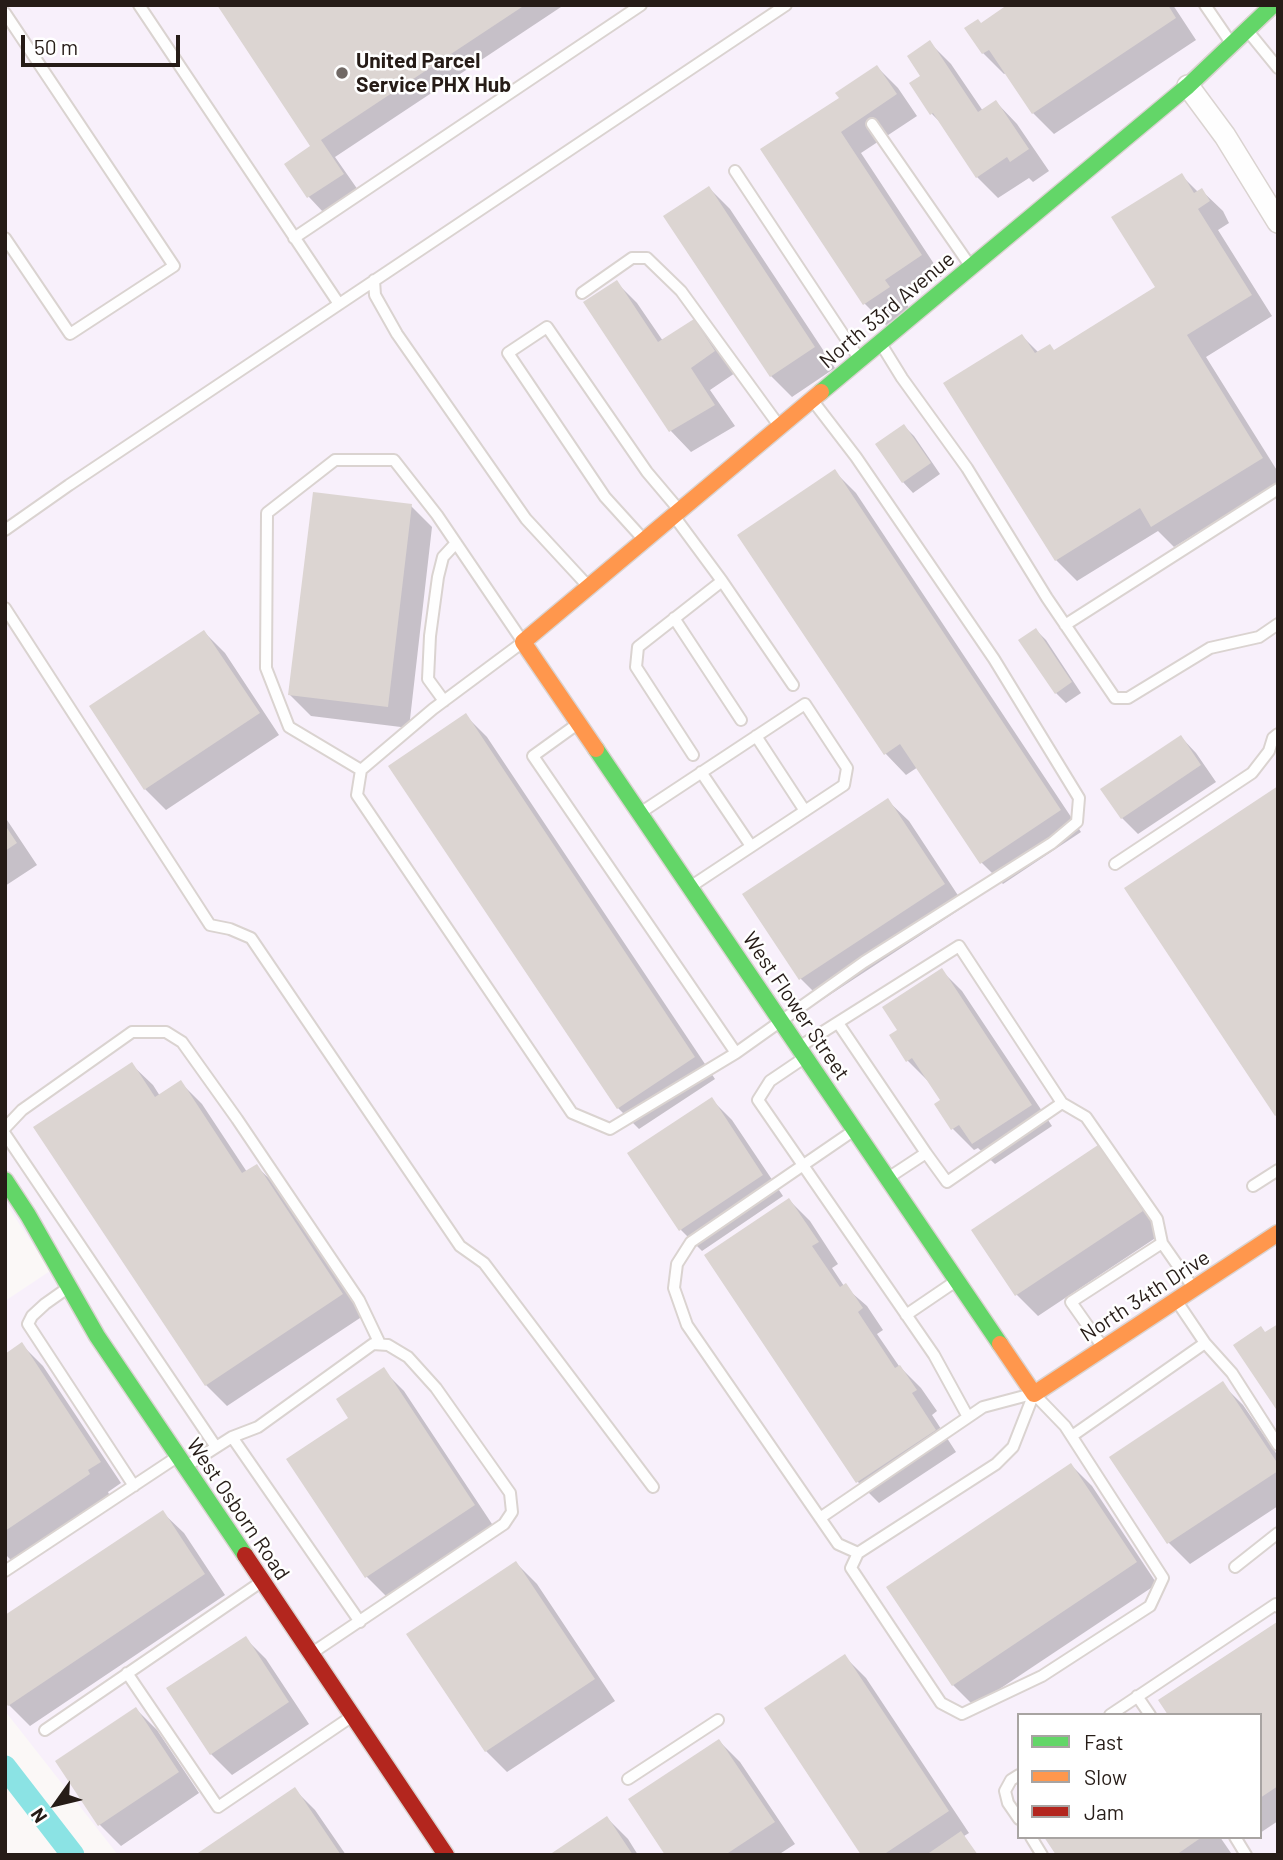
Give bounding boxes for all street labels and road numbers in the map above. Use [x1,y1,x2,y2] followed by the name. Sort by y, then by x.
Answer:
[814,246,960,374] street label: North 33rd Avenue
[737,927,855,1085] street label: West Flower Street
[1076,1245,1214,1347] street label: North 34th Drive
[181,1433,295,1585] street label: West Osborn Road

